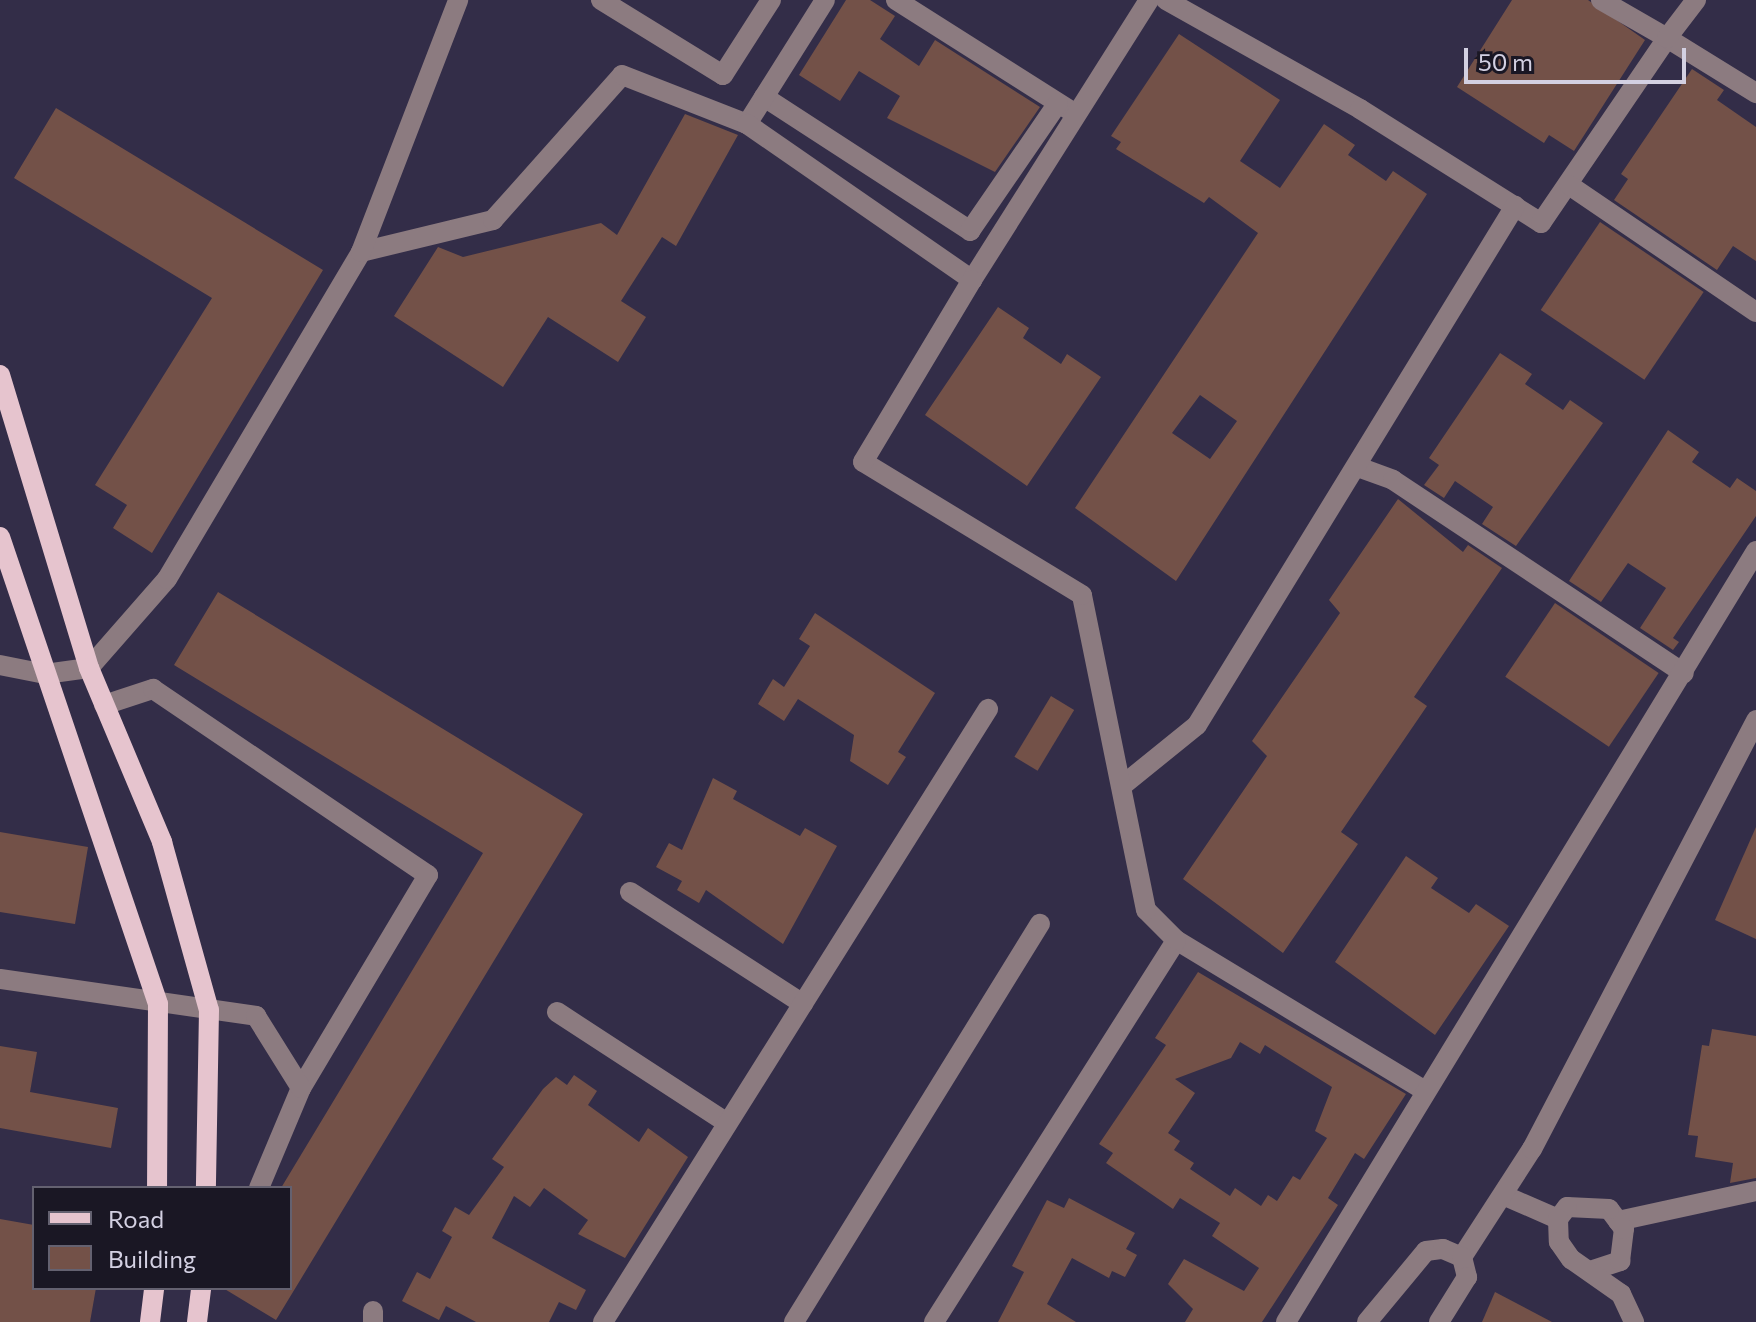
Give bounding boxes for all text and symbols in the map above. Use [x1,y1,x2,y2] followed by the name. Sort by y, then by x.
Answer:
[1468,32,1690,82] scale bar
[1478,47,1533,76] text: 50 m
[32,1186,292,1290] legend
[108,1204,164,1233] text: Road
[108,1244,196,1273] text: Building

